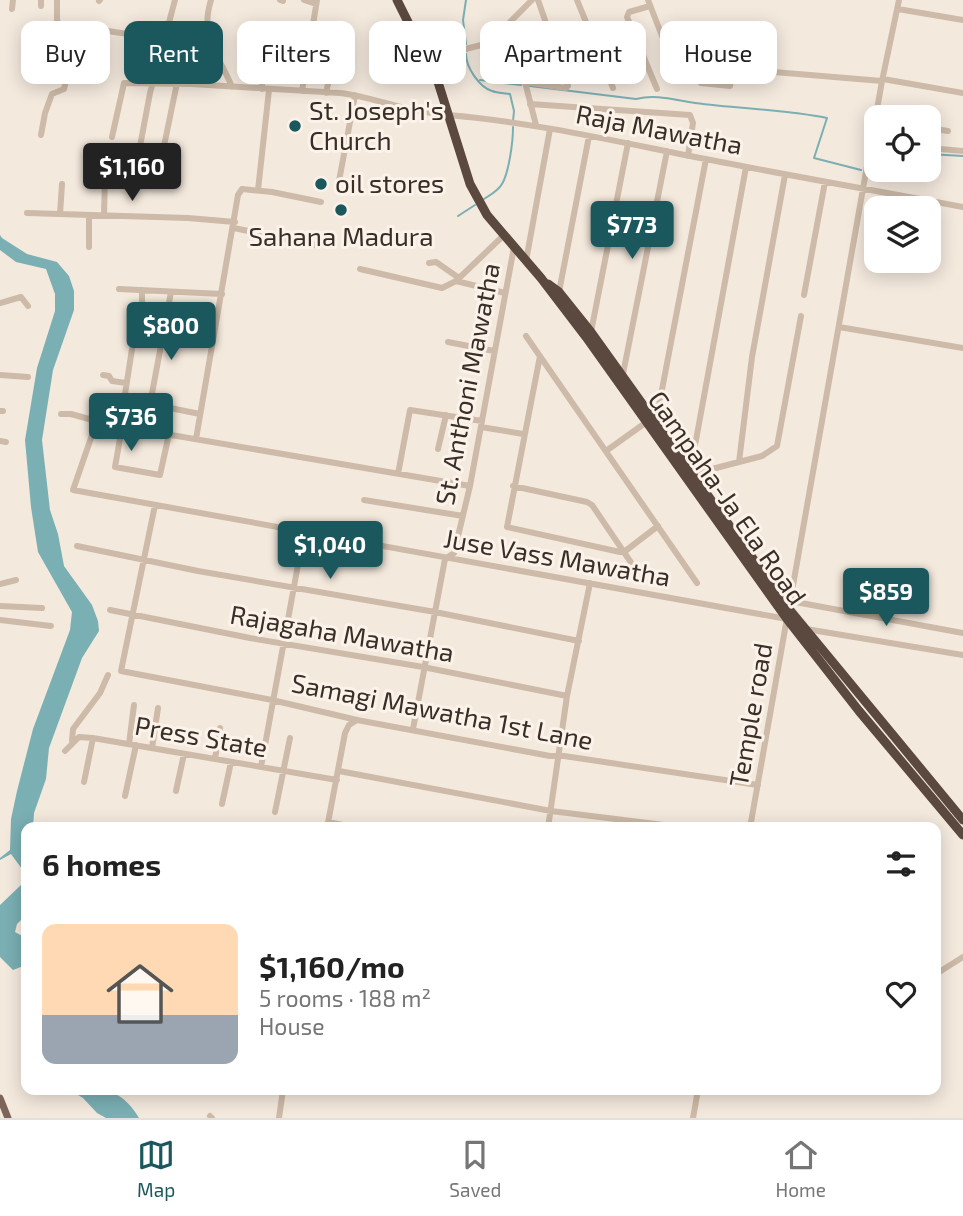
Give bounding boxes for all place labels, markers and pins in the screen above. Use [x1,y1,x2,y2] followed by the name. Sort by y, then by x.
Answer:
[309,94,444,155] place label: St. Joseph's Church
[287,118,303,134] marker: St. Joseph's Church
[75,144,189,203] pin: $1,160
[335,167,444,198] place label: oil stores
[313,176,329,192] marker: oil stores
[333,202,349,218] marker: Sahana Madura
[591,202,673,261] pin: $773
[249,220,433,251] place label: Sahana Madura
[130,302,212,362] pin: $800
[90,393,172,453] pin: $736
[273,522,387,581] pin: $1,040
[845,568,927,628] pin: $859

